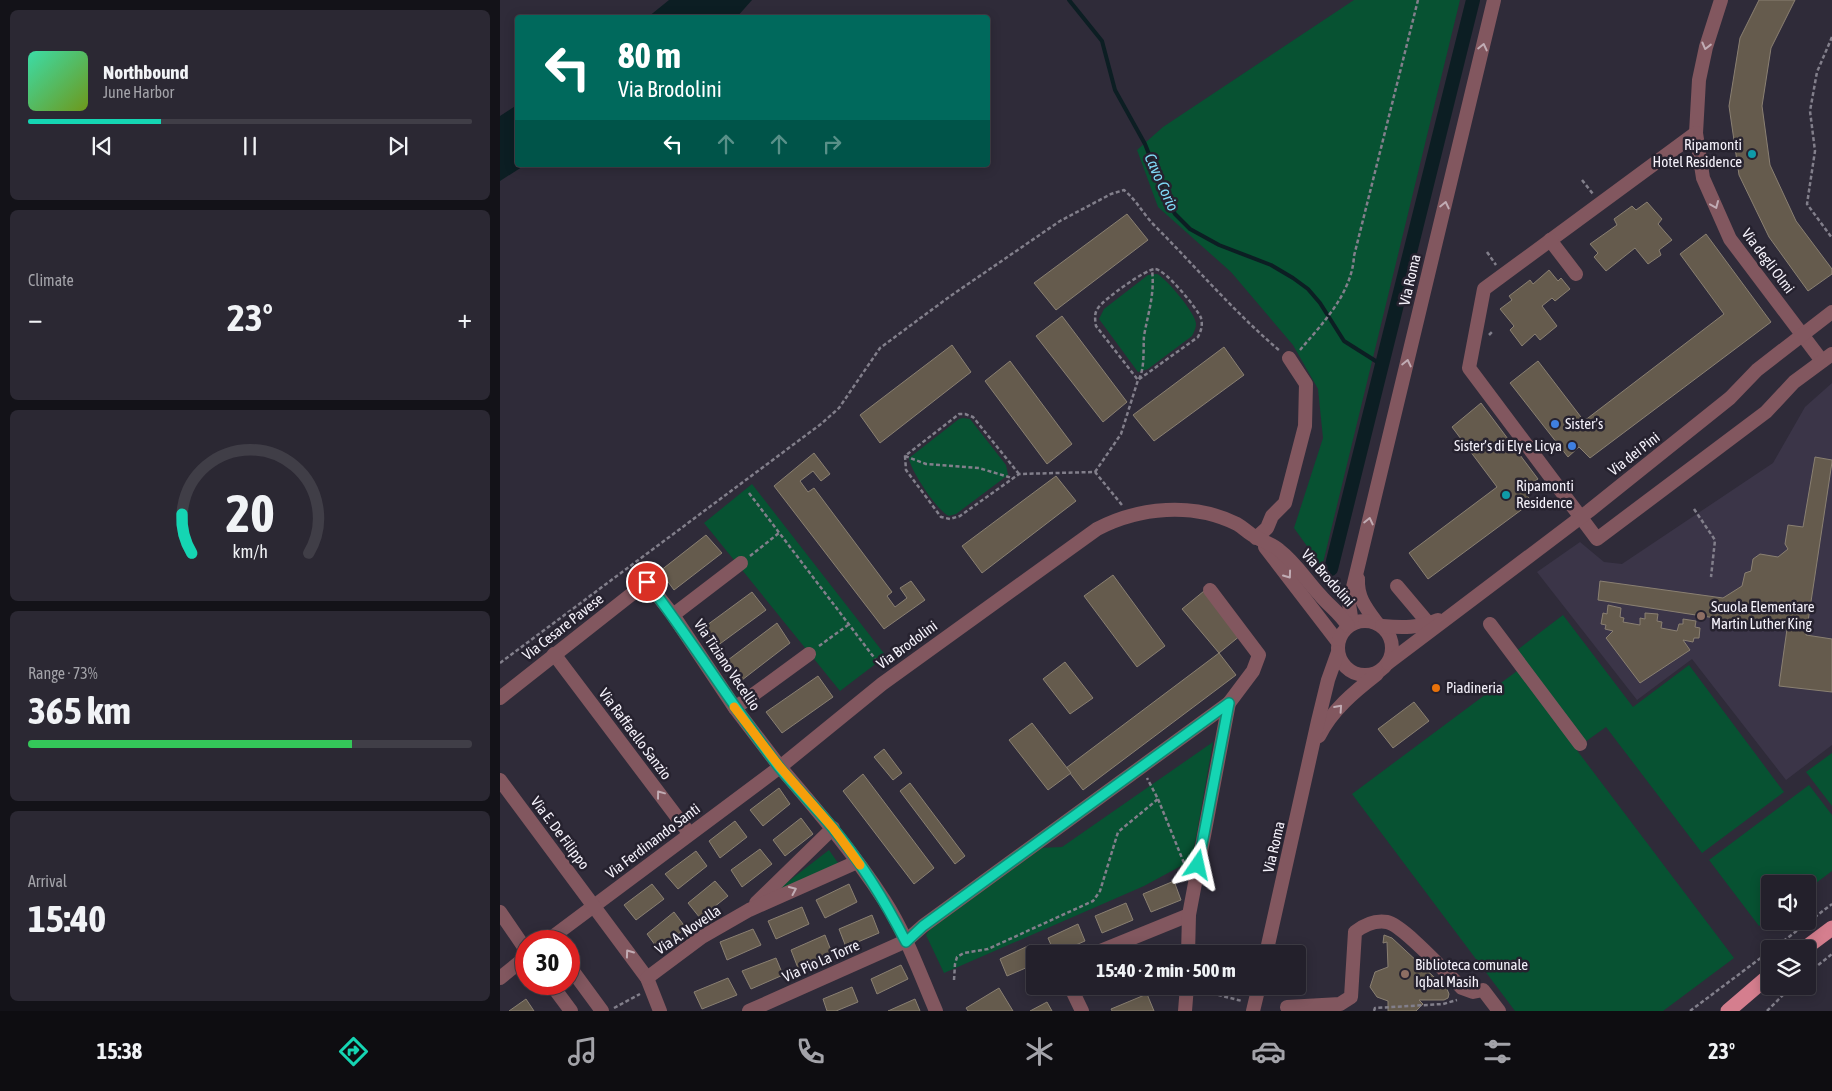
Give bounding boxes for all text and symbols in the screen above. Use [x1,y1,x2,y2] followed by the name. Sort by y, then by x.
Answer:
[535,35,600,100] icon: left
[618,35,681,75] text: 80 m
[1477,42,1488,51] one-way arrow
[1701,42,1712,51] one-way arrow
[103,61,189,83] text: Northbound
[618,76,722,102] text: Via Brodolini
[103,83,174,101] text: June Harbor
[659,130,687,158] icon: left
[712,130,740,158] icon: ahead
[765,130,793,158] icon: ahead
[818,130,846,158] icon: right
[88,132,116,160] icon: previous
[236,132,264,160] icon: pause
[384,132,412,160] icon: next
[1653,136,1742,170] place label: Ripamonti Hotel Residence
[1746,148,1758,160] marker: Ripamonti Hotel Residence
[1141,150,1183,214] water label: Cavo Corio
[1439,200,1450,209] one-way arrow
[1709,200,1720,209] one-way arrow
[1739,225,1798,296] street label: Via degli Olmi
[1395,253,1424,307] street label: Via Roma
[28,271,74,289] text: Climate
[227,296,273,339] text: 23°
[28,302,43,334] text: −
[457,302,472,334] text: +
[1401,358,1412,367] one-way arrow
[1565,415,1603,432] place label: Sister's
[1549,418,1561,430] marker: Sister's
[1605,428,1663,479] street label: Via dei Pini
[1454,437,1562,454] place label: Sister’s di Ely e Licya
[1566,440,1578,452] marker: Sister’s di Ely e Licya
[1516,477,1574,511] place label: Ripamonti Residence
[226,483,274,543] text: 20
[1500,489,1512,501] marker: Ripamonti Residence
[1364,517,1374,525] one-way arrow
[232,541,268,562] text: km/h
[1298,546,1358,610] street label: Via Brodolini
[626,561,668,603] pin
[633,568,661,596] icon: arrive
[1282,569,1291,579] one-way arrow
[519,590,607,663] street label: Via Cesare Pavese
[1711,598,1815,632] place label: Scuola Elementare Martin Luther King
[1695,610,1707,622] marker: Scuola Elementare Martin Luther King
[691,616,764,714] street label: Via Tiziano Vecellio
[873,617,940,672] street label: Via Brodolini
[28,664,98,682] text: Range · 73%
[1446,679,1503,696] place label: Piadineria
[1430,682,1442,694] marker: Piadineria
[596,685,675,783] street label: Via Raffaello Sanzio
[28,689,131,732] text: 365 km
[1334,704,1343,713] one-way arrow
[657,790,666,800] one-way arrow
[528,793,593,872] street label: Via E. De Filippo
[602,800,703,882] street label: Via Ferdinando Santi
[1259,820,1288,874] street label: Via Roma
[1171,838,1223,890] position arrow
[28,872,67,890] text: Arrival
[1761,875,1816,995] map controls
[1761,875,1816,930] button: sound
[788,886,797,897] one-way arrow
[28,897,106,940] text: 15:40
[652,901,724,958] street label: Via A. Novella
[515,930,580,995] speed limit sign: 30
[780,936,862,985] street label: Via Pio La Torre
[1761,940,1816,995] button: layers
[626,949,635,959] one-way arrow
[1415,956,1528,990] place label: Biblioteca comunale Iqbal Masih
[1096,959,1236,981] text: 15:40 · 2 min · 500 m
[1399,968,1411,980] marker: Biblioteca comunale Iqbal Masih
[336,1034,371,1069] icon: directions
[565,1034,600,1069] icon: music
[793,1034,828,1069] icon: phone
[1022,1034,1057,1069] icon: climate
[1251,1034,1286,1069] icon: car
[1480,1034,1515,1069] icon: filters
[97,1038,142,1064] text: 15:38
[1708,1038,1735,1064] text: 23°

